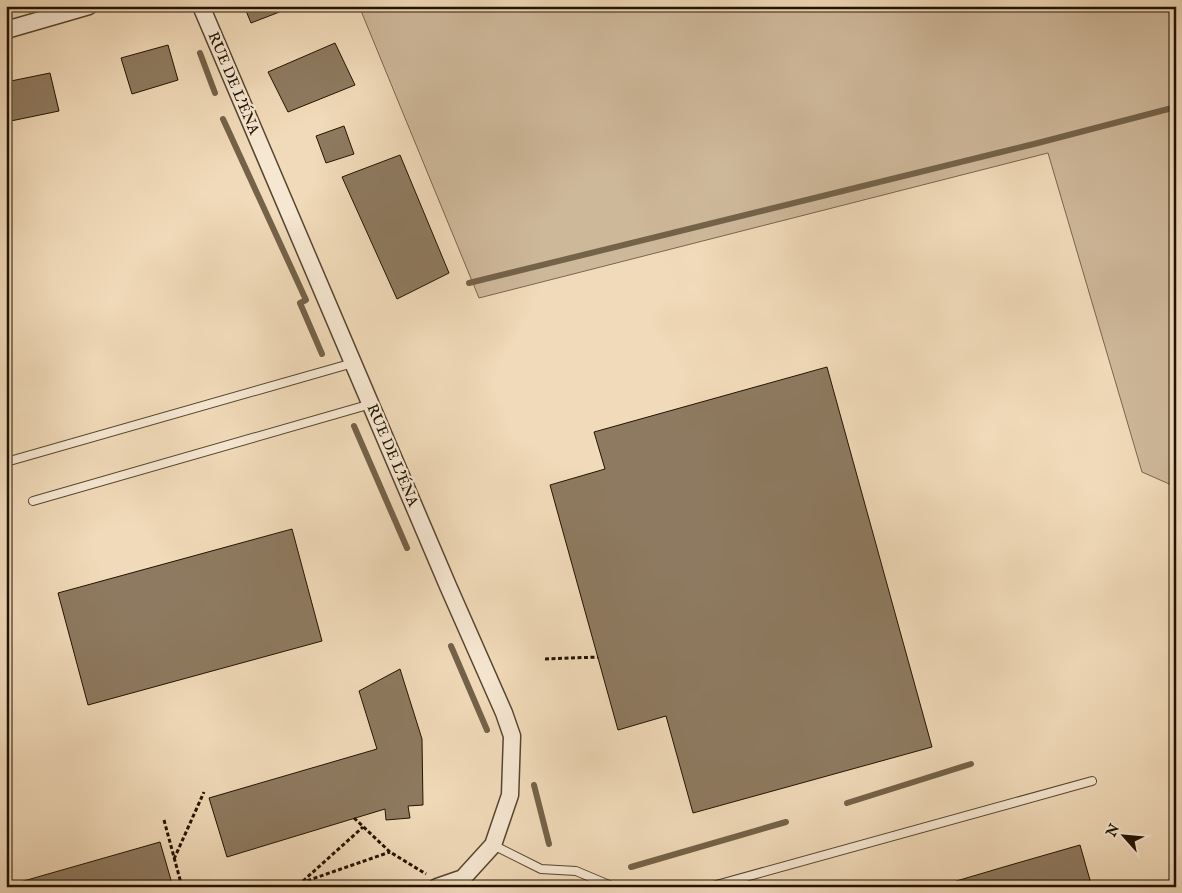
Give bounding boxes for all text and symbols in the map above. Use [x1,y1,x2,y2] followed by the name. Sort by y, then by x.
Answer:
[203,29,264,138] street label: RUE DE L'ÉNA
[362,401,423,510] street label: RUE DE L'ÉNA
[1100,810,1150,860] north arrow
[1102,821,1124,841] text: N

